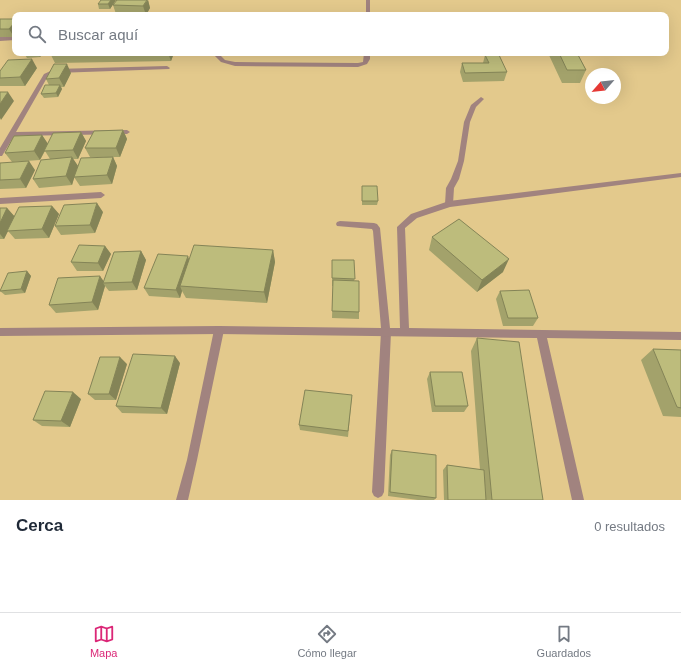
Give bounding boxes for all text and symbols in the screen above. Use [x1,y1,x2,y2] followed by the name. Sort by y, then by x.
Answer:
[12,12,669,56] search box
[26,23,48,45] icon: search
[58,26,138,43] text: Buscar aquí
[585,68,621,104] north arrow
[16,516,63,535] text: Cerca
[594,519,665,534] text: 0 resultados
[90,623,117,659] tab: Mapa
[297,623,357,659] tab: Cómo llegar
[537,623,591,659] tab: Guardados

